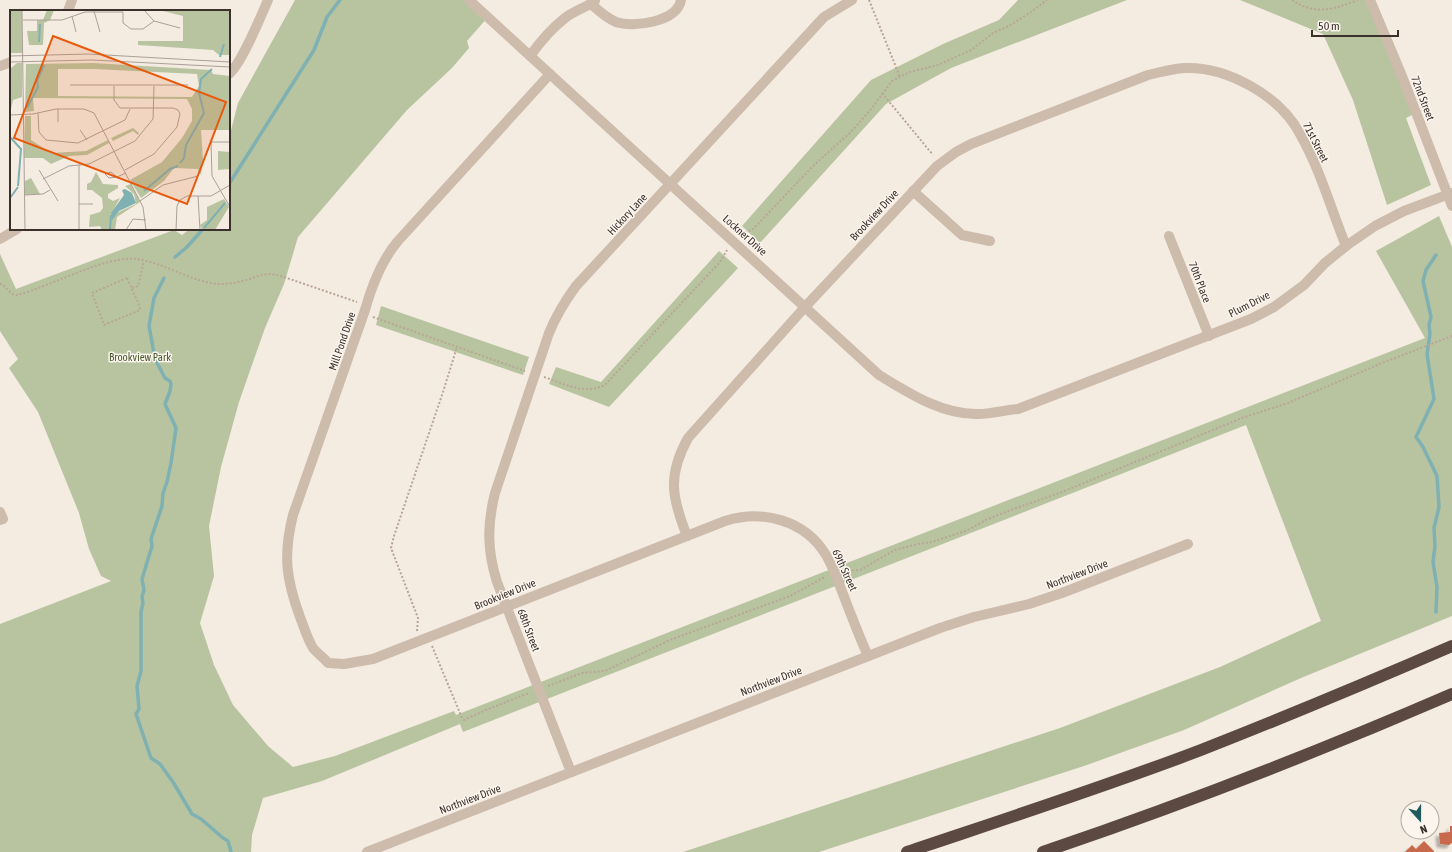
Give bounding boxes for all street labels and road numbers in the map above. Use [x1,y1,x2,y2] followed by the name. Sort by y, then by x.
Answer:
[1409,74,1437,122] street label: 72nd Street
[1301,120,1331,164] street label: 71st Street
[847,187,901,243] street label: Brookview Drive
[605,191,649,237] street label: Hickory Lane
[721,212,769,258] street label: Lockner Drive
[1187,260,1213,304] street label: 70th Place
[1226,289,1272,319] street label: Plum Drive
[326,310,358,372] street label: Mill Pond Drive
[830,547,860,593] street label: 69th Street
[1045,557,1109,591] street label: Northview Drive
[473,576,537,612] street label: Brookview Drive
[515,607,543,653] street label: 68th Street
[739,664,803,698] street label: Northview Drive
[438,782,502,816] street label: Northview Drive

